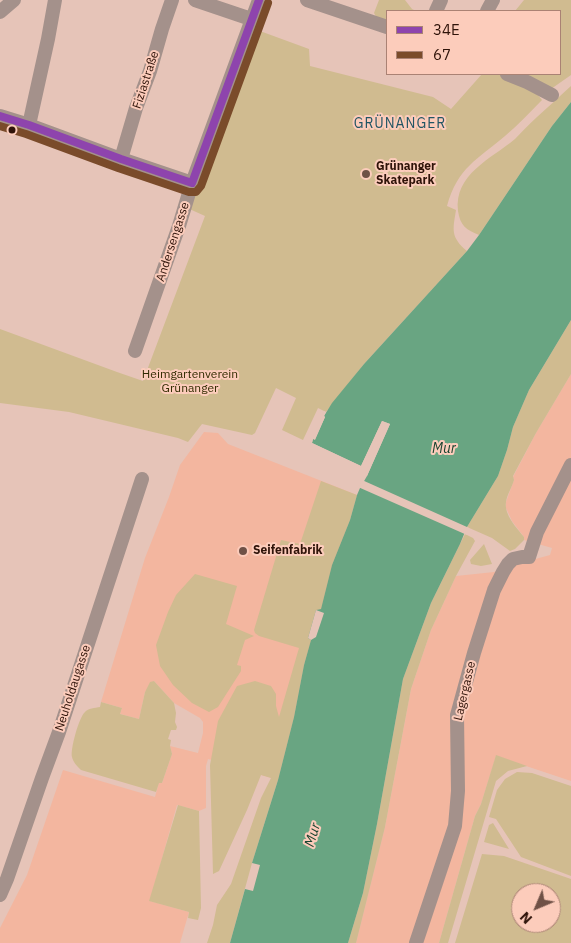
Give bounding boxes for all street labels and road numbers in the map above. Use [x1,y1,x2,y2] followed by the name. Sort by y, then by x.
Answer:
[130,49,162,111] street label: Fiziastraße
[153,200,193,284] street label: Andersengasse
[52,643,94,733] street label: Neuholdaugasse
[451,660,479,722] street label: Lagergasse

